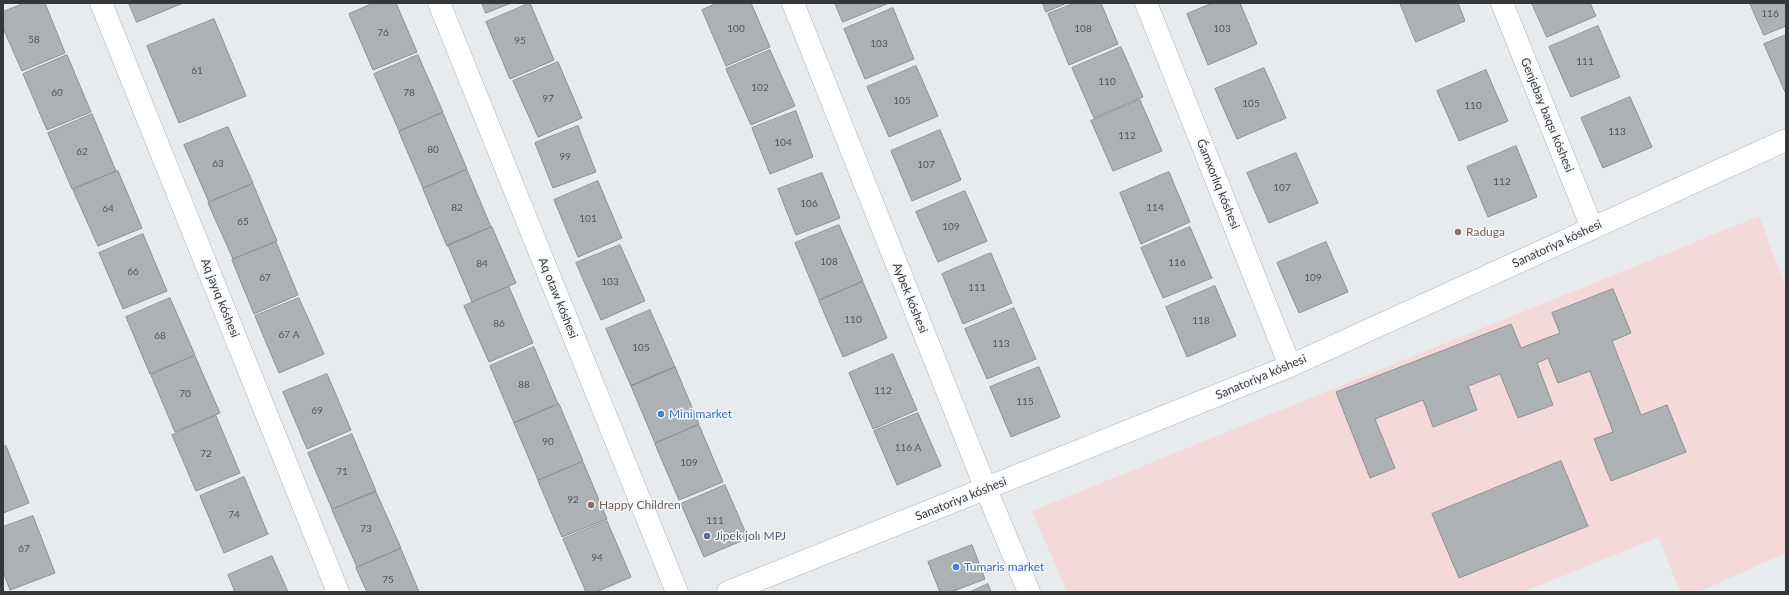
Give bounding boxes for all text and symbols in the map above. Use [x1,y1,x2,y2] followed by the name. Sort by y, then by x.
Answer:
[1761,8,1779,20] house number: 116
[727,23,745,35] house number: 100
[1074,23,1092,35] house number: 108
[1213,23,1231,35] house number: 103
[377,27,389,39] house number: 76
[28,34,40,46] house number: 58
[514,35,526,47] house number: 95
[870,38,888,50] house number: 103
[1517,56,1577,174] street label: Genjebay baqsı kóshesi
[1576,56,1594,68] house number: 111
[191,65,203,77] house number: 61
[1098,76,1116,88] house number: 110
[751,82,769,94] house number: 102
[51,87,63,99] house number: 60
[403,87,415,99] house number: 78
[542,93,554,105] house number: 97
[893,95,911,107] house number: 105
[1242,98,1260,110] house number: 105
[1464,100,1482,112] house number: 110
[1608,126,1626,138] house number: 113
[1118,130,1136,142] house number: 112
[774,137,792,149] house number: 104
[1193,137,1243,231] street label: Ǵamxorlıq kóshesi
[427,144,439,156] house number: 80
[76,146,88,158] house number: 62
[559,151,571,163] house number: 99
[212,158,224,170] house number: 63
[917,159,935,171] house number: 107
[1493,176,1511,188] house number: 112
[1273,182,1291,194] house number: 107
[800,198,818,210] house number: 106
[451,202,463,214] house number: 82
[1146,202,1164,214] house number: 114
[102,203,114,215] house number: 64
[579,213,597,225] house number: 101
[237,216,249,228] house number: 65
[1510,217,1604,271] street label: Sanatoriya kóshesi
[942,221,960,233] house number: 109
[1466,225,1505,239] place label: Raduga
[1453,227,1463,237] marker: Raduga
[535,255,581,341] street label: Aq otaw kóshesi
[198,256,242,340] street label: Aq jayıq kóshesi
[820,256,838,268] house number: 108
[1168,257,1186,269] house number: 116
[476,258,488,270] house number: 84
[889,261,931,335] street label: Aybek kóshesi
[127,266,139,278] house number: 66
[259,272,271,284] house number: 67
[1304,272,1322,284] house number: 109
[601,276,619,288] house number: 103
[968,282,986,294] house number: 111
[844,314,862,326] house number: 110
[1192,315,1210,327] house number: 118
[493,318,505,330] house number: 86
[279,329,299,341] house number: 67 А
[154,330,166,342] house number: 68
[992,338,1010,350] house number: 113
[632,342,650,354] house number: 105
[1213,351,1309,403] street label: Sanatoriya kóshesi
[518,379,530,391] house number: 88
[874,385,892,397] house number: 112
[179,388,191,400] house number: 70
[1016,396,1034,408] house number: 115
[311,405,323,417] house number: 69
[669,407,732,421] place label: Mini market
[656,409,666,419] marker: Mini market
[542,436,554,448] house number: 90
[895,442,921,454] house number: 116 А
[200,448,212,460] house number: 72
[680,457,698,469] house number: 109
[336,466,348,478] house number: 71
[913,474,1009,524] street label: Sanatoriya kóshesi
[567,494,579,506] house number: 92
[599,498,681,512] place label: Happy Children
[586,500,596,510] marker: Happy Children
[228,509,240,521] house number: 74
[706,515,724,527] house number: 111
[360,523,372,535] house number: 73
[715,529,786,543] place label: Jipek jolı MPJ
[702,531,712,541] marker: Jipek jolı MPJ
[18,543,30,555] house number: 67
[591,552,603,564] house number: 94
[964,560,1044,574] place label: Tumaris market
[951,562,961,572] marker: Tumaris market
[382,574,394,586] house number: 75

